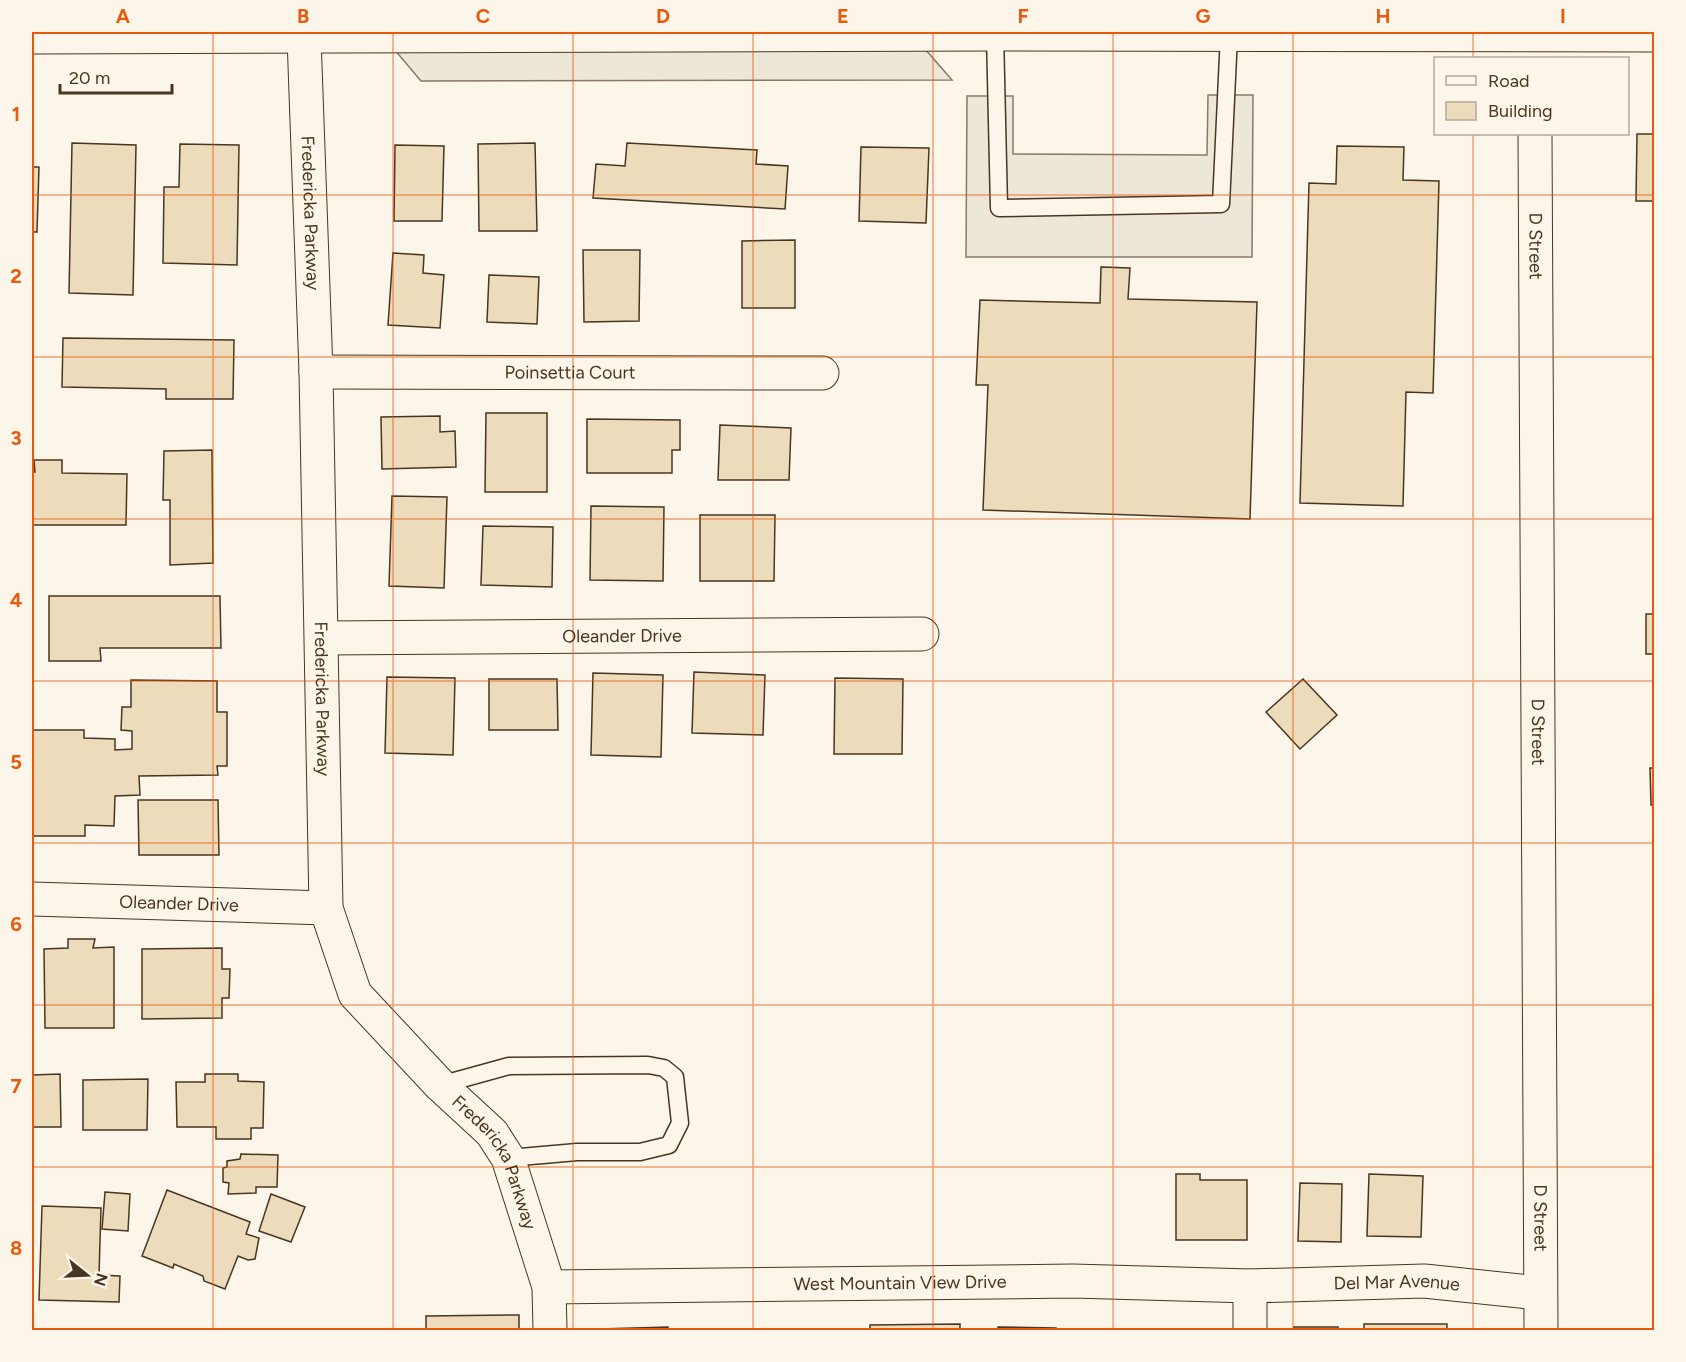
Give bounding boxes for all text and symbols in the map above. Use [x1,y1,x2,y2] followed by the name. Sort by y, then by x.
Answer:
[116,4,131,28] text: A
[297,4,309,28] text: B
[476,4,490,28] text: C
[656,4,670,28] text: D
[837,4,849,28] text: E
[1017,4,1029,28] text: F
[1196,4,1211,28] text: G
[1376,4,1391,28] text: H
[1560,4,1566,28] text: I
[60,57,172,95] scale bar
[1434,57,1629,135] legend
[69,67,110,89] text: 20 m
[1488,70,1529,92] text: Road
[1488,100,1553,122] text: Building
[12,102,20,126] text: 1
[297,135,324,291] street label: Fredericka Parkway
[1524,212,1547,280] street label: D Street
[10,264,22,288] text: 2
[504,361,636,384] street label: Poinsettia Court
[10,426,22,450] text: 3
[10,588,23,612] text: 4
[310,621,335,777] street label: Fredericka Parkway
[562,625,682,647] street label: Oleander Drive
[1527,698,1549,766] street label: D Street
[10,750,22,774] text: 5
[119,891,239,916] street label: Oleander Drive
[10,912,22,936] text: 6
[10,1074,22,1098] text: 7
[447,1090,541,1233] street label: Fredericka Parkway
[1529,1184,1552,1252] street label: D Street
[10,1236,22,1260] text: 8
[57,1245,117,1305] north arrow
[1333,1270,1461,1296] street label: Del Mar Avenue
[90,1271,112,1288] text: N
[793,1271,1007,1295] street label: West Mountain View Drive

